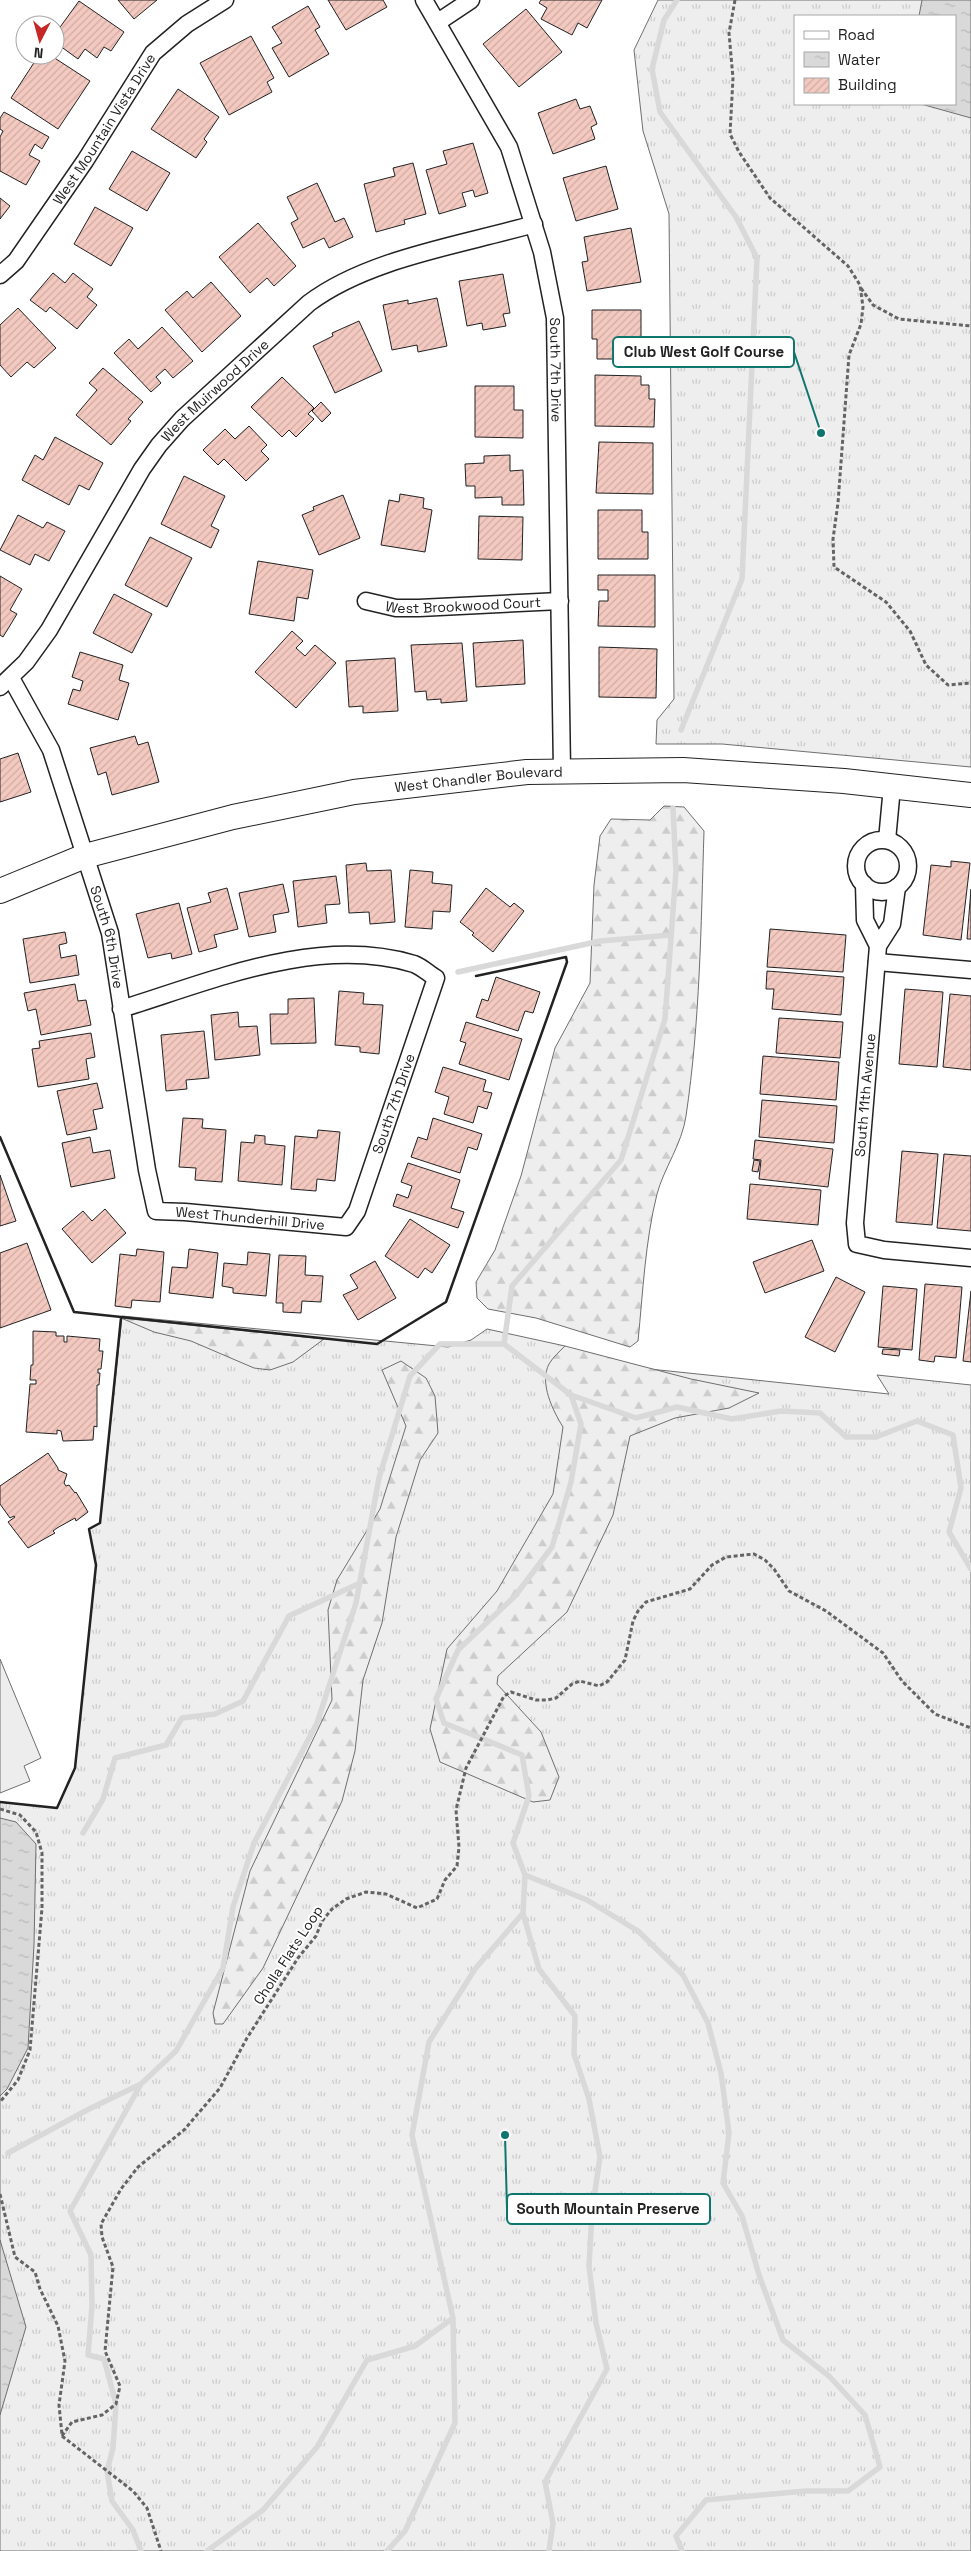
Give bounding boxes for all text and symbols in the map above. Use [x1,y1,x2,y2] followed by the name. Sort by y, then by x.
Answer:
[15,15,65,65] north arrow
[794,15,956,105] legend
[838,25,875,44] text: Road
[33,43,44,62] text: N
[49,50,159,208] street label: West Mountain Vista Drive
[838,50,881,69] text: Water
[838,75,897,94] text: Building
[546,317,566,422] street label: South 7th Drive
[157,335,272,445] street label: West Muirwood Drive
[613,337,794,367] callout: Club West Golf Course
[624,342,785,361] text: Club West Golf Course
[384,593,541,617] street label: West Brookwood Court
[394,763,563,796] street label: West Chandler Boulevard
[86,883,128,990] street label: South 6th Drive
[851,1032,879,1158] street label: South 11th Avenue
[368,1051,419,1156] street label: South 7th Drive
[175,1203,326,1234] street label: West Thunderhill Drive
[249,1902,327,2008] street label: Cholla Flats Loop
[507,2194,710,2224] callout: South Mountain Preserve
[516,2199,700,2218] text: South Mountain Preserve

